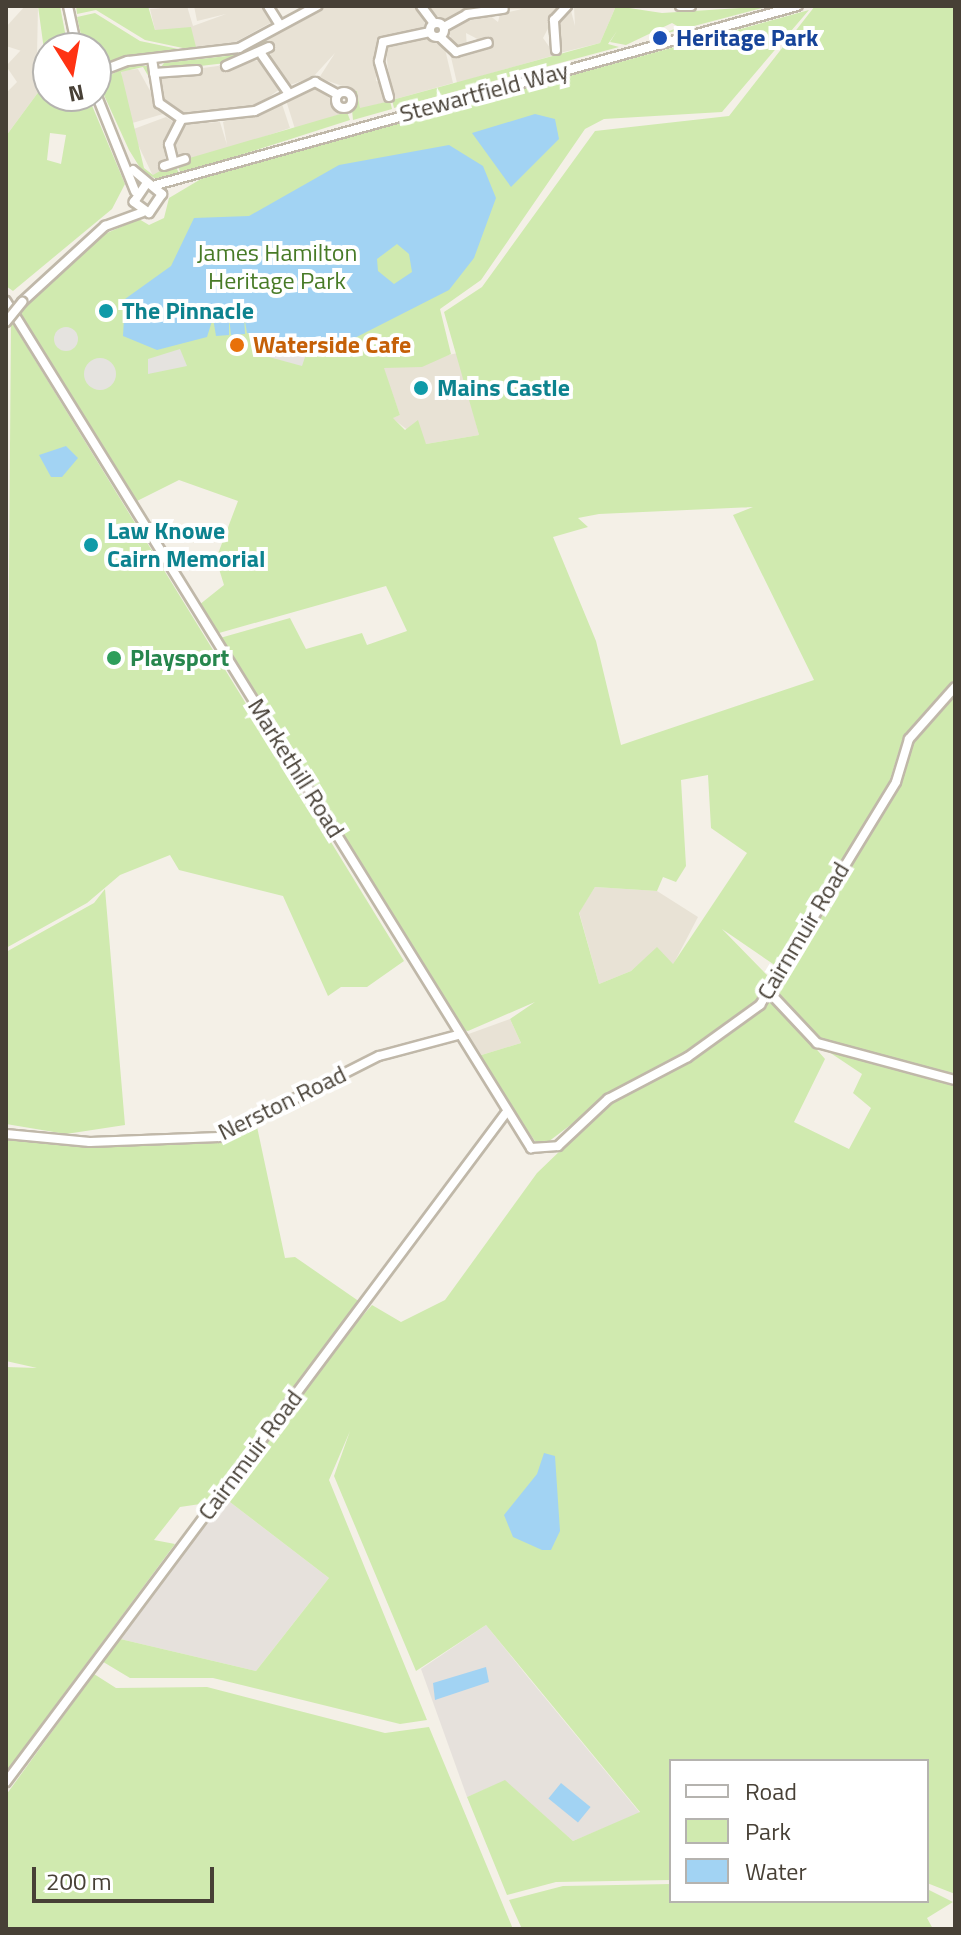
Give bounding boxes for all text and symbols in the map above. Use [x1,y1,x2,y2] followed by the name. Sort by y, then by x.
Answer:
[676,24,818,52] place label: Heritage Park
[651,29,669,47] marker: Heritage Park
[32,32,112,112] north arrow
[397,56,571,128] street label: Stewartfield Way
[65,75,87,112] text: N
[197,239,357,295] park label: James Hamilton Heritage Park
[122,297,254,325] place label: The Pinnacle
[97,302,115,320] marker: The Pinnacle
[253,331,411,359] place label: Waterside Cafe
[228,336,246,354] marker: Waterside Cafe
[437,374,570,402] place label: Mains Castle
[412,379,430,397] marker: Mains Castle
[107,517,265,573] place label: Law Knowe Cairn Memorial
[82,536,100,554] marker: Law Knowe Cairn Memorial
[130,644,229,672] place label: Playsport
[105,649,123,667] marker: Playsport
[242,693,350,843] street label: Markethill Road
[751,857,855,1005] street label: Cairnmuir Road
[213,1060,351,1146] street label: Nerston Road
[192,1384,308,1526] street label: Cairnmuir Road
[669,1759,929,1903] legend
[745,1773,797,1809] text: Road
[745,1813,791,1849] text: Park
[36,1851,218,1901] scale bar
[745,1853,807,1889] text: Water
[46,1863,112,1899] text: 200 m

